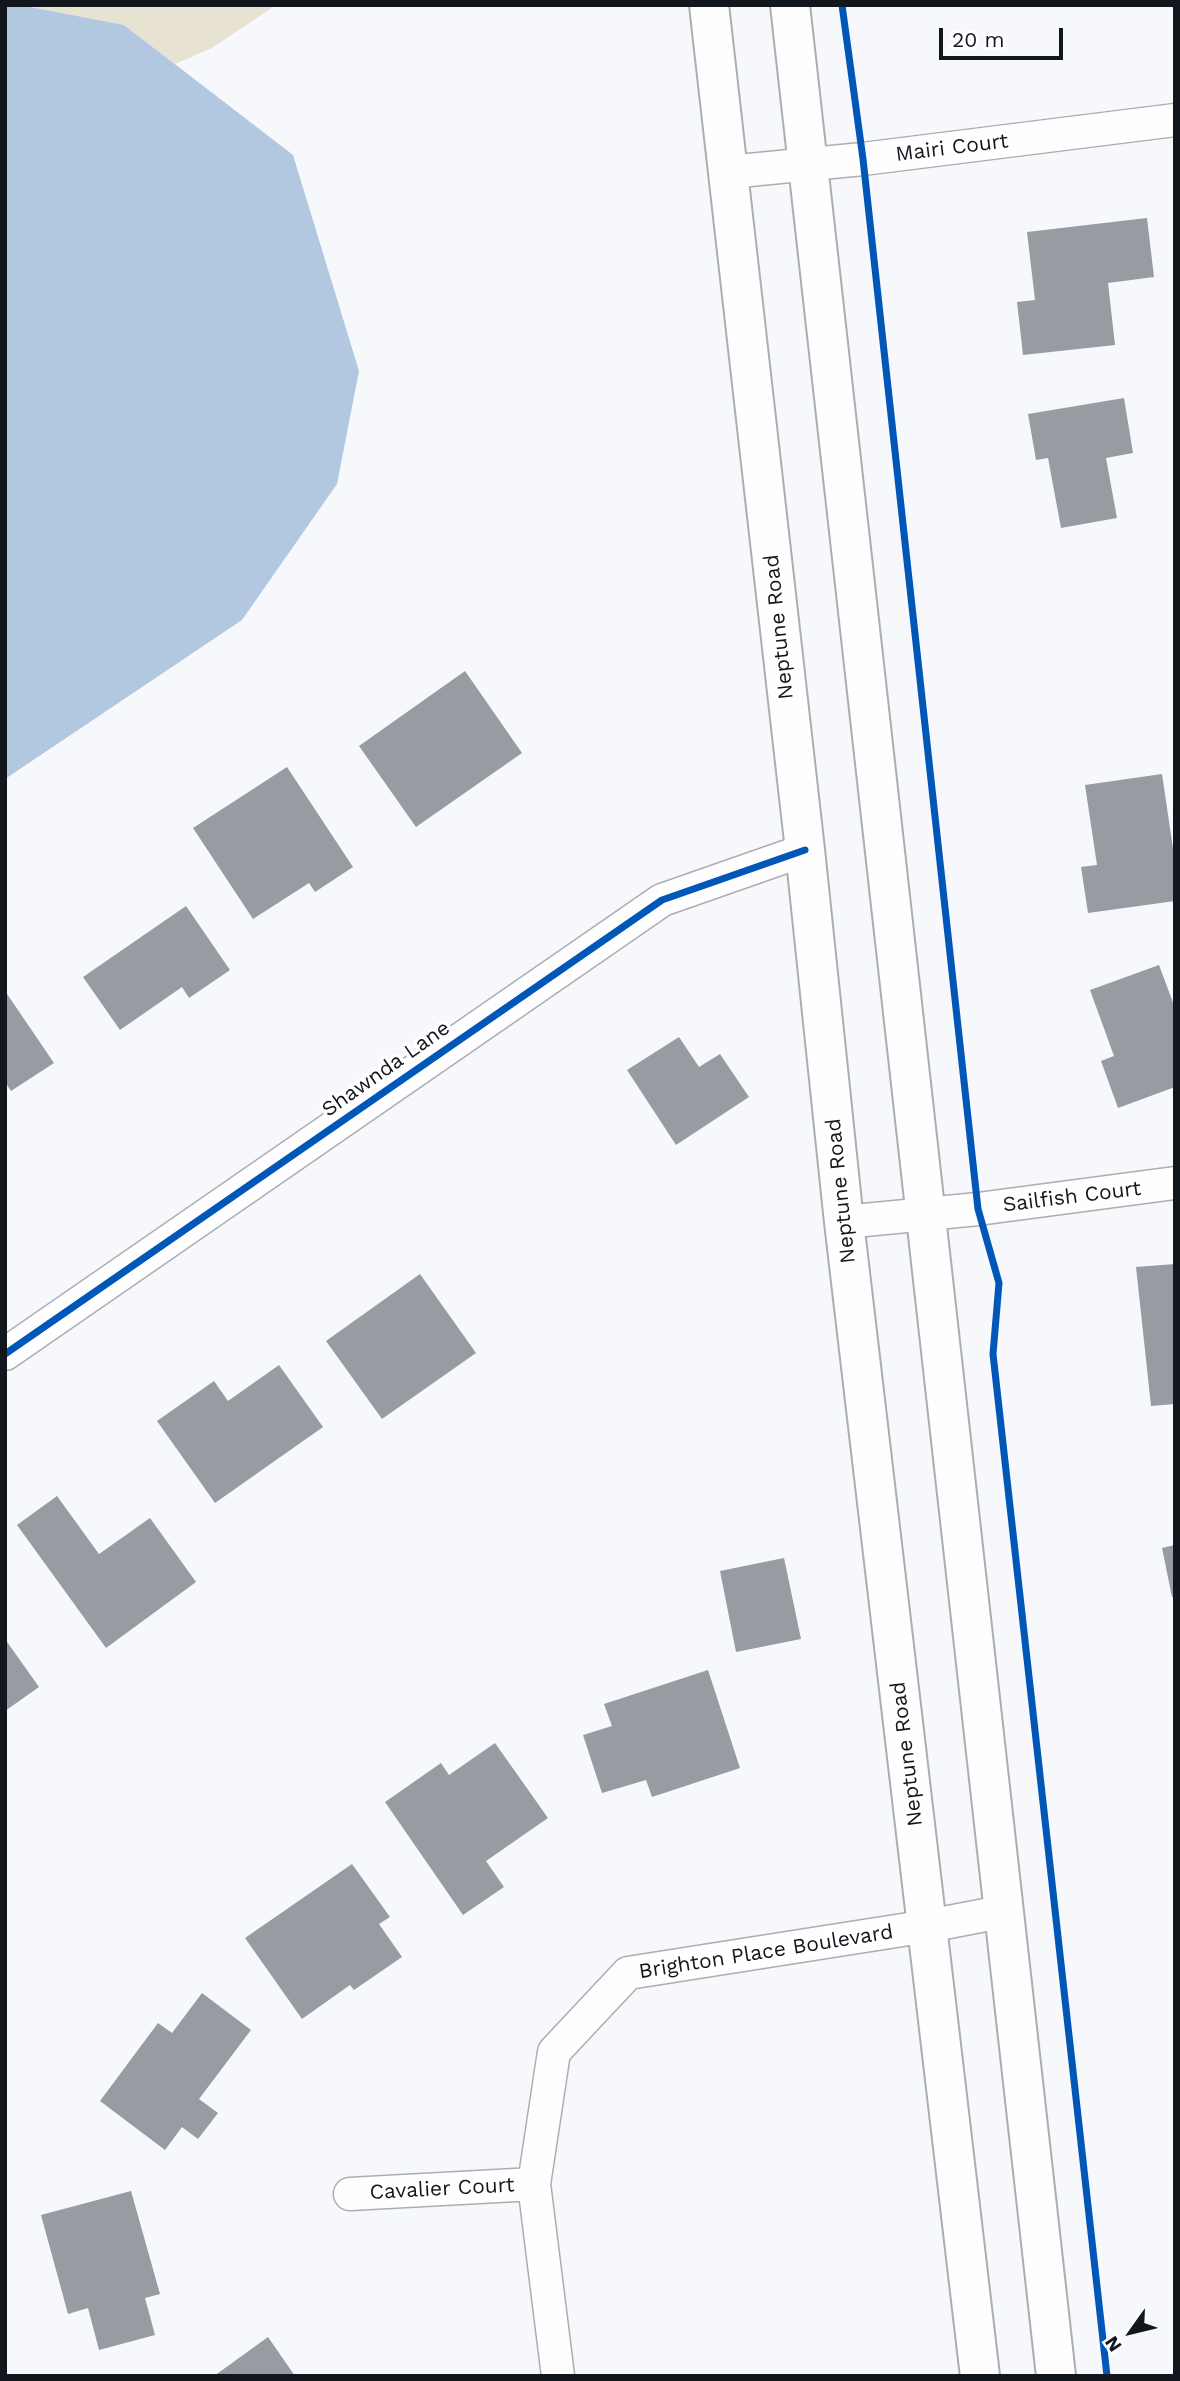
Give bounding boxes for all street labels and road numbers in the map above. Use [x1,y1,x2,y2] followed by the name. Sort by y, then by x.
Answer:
[894,129,1010,167] street label: Mairi Court
[759,553,799,701] street label: Neptune Road
[317,1016,455,1122] street label: Shawnda Lane
[821,1117,861,1265] street label: Neptune Road
[1002,1176,1142,1218] street label: Sailfish Court
[886,1680,928,1828] street label: Neptune Road
[637,1919,895,1985] street label: Brighton Place Boulevard
[369,2173,515,2205] street label: Cavalier Court

